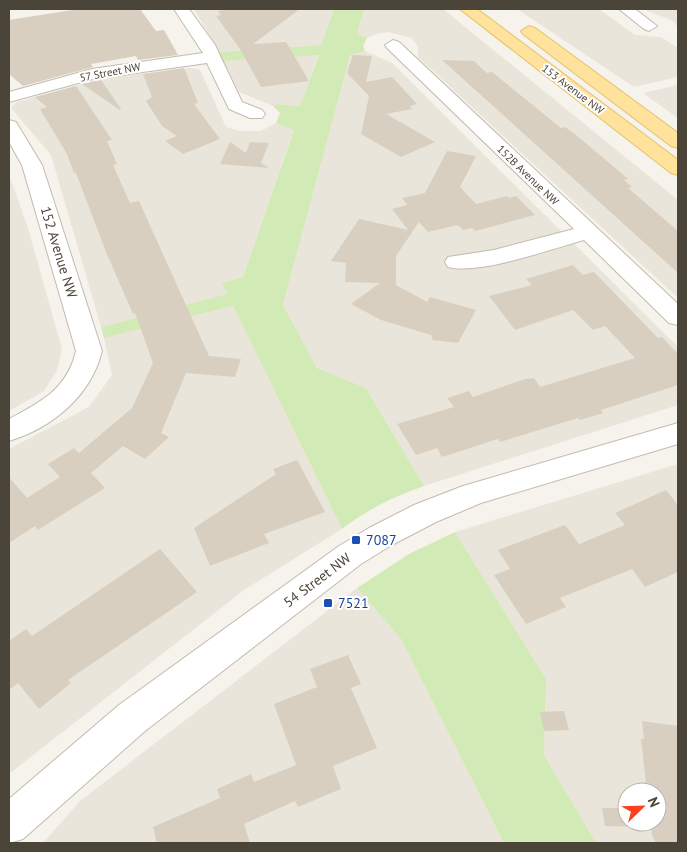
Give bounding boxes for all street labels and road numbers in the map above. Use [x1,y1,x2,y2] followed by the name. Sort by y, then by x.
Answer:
[78,59,143,85] street label: 57 Street NW
[539,61,608,118] street label: 153 Avenue NW
[494,142,563,209] street label: 152B Avenue NW
[37,204,82,300] street label: 152 Avenue NW
[280,549,354,611] street label: 54 Street NW

